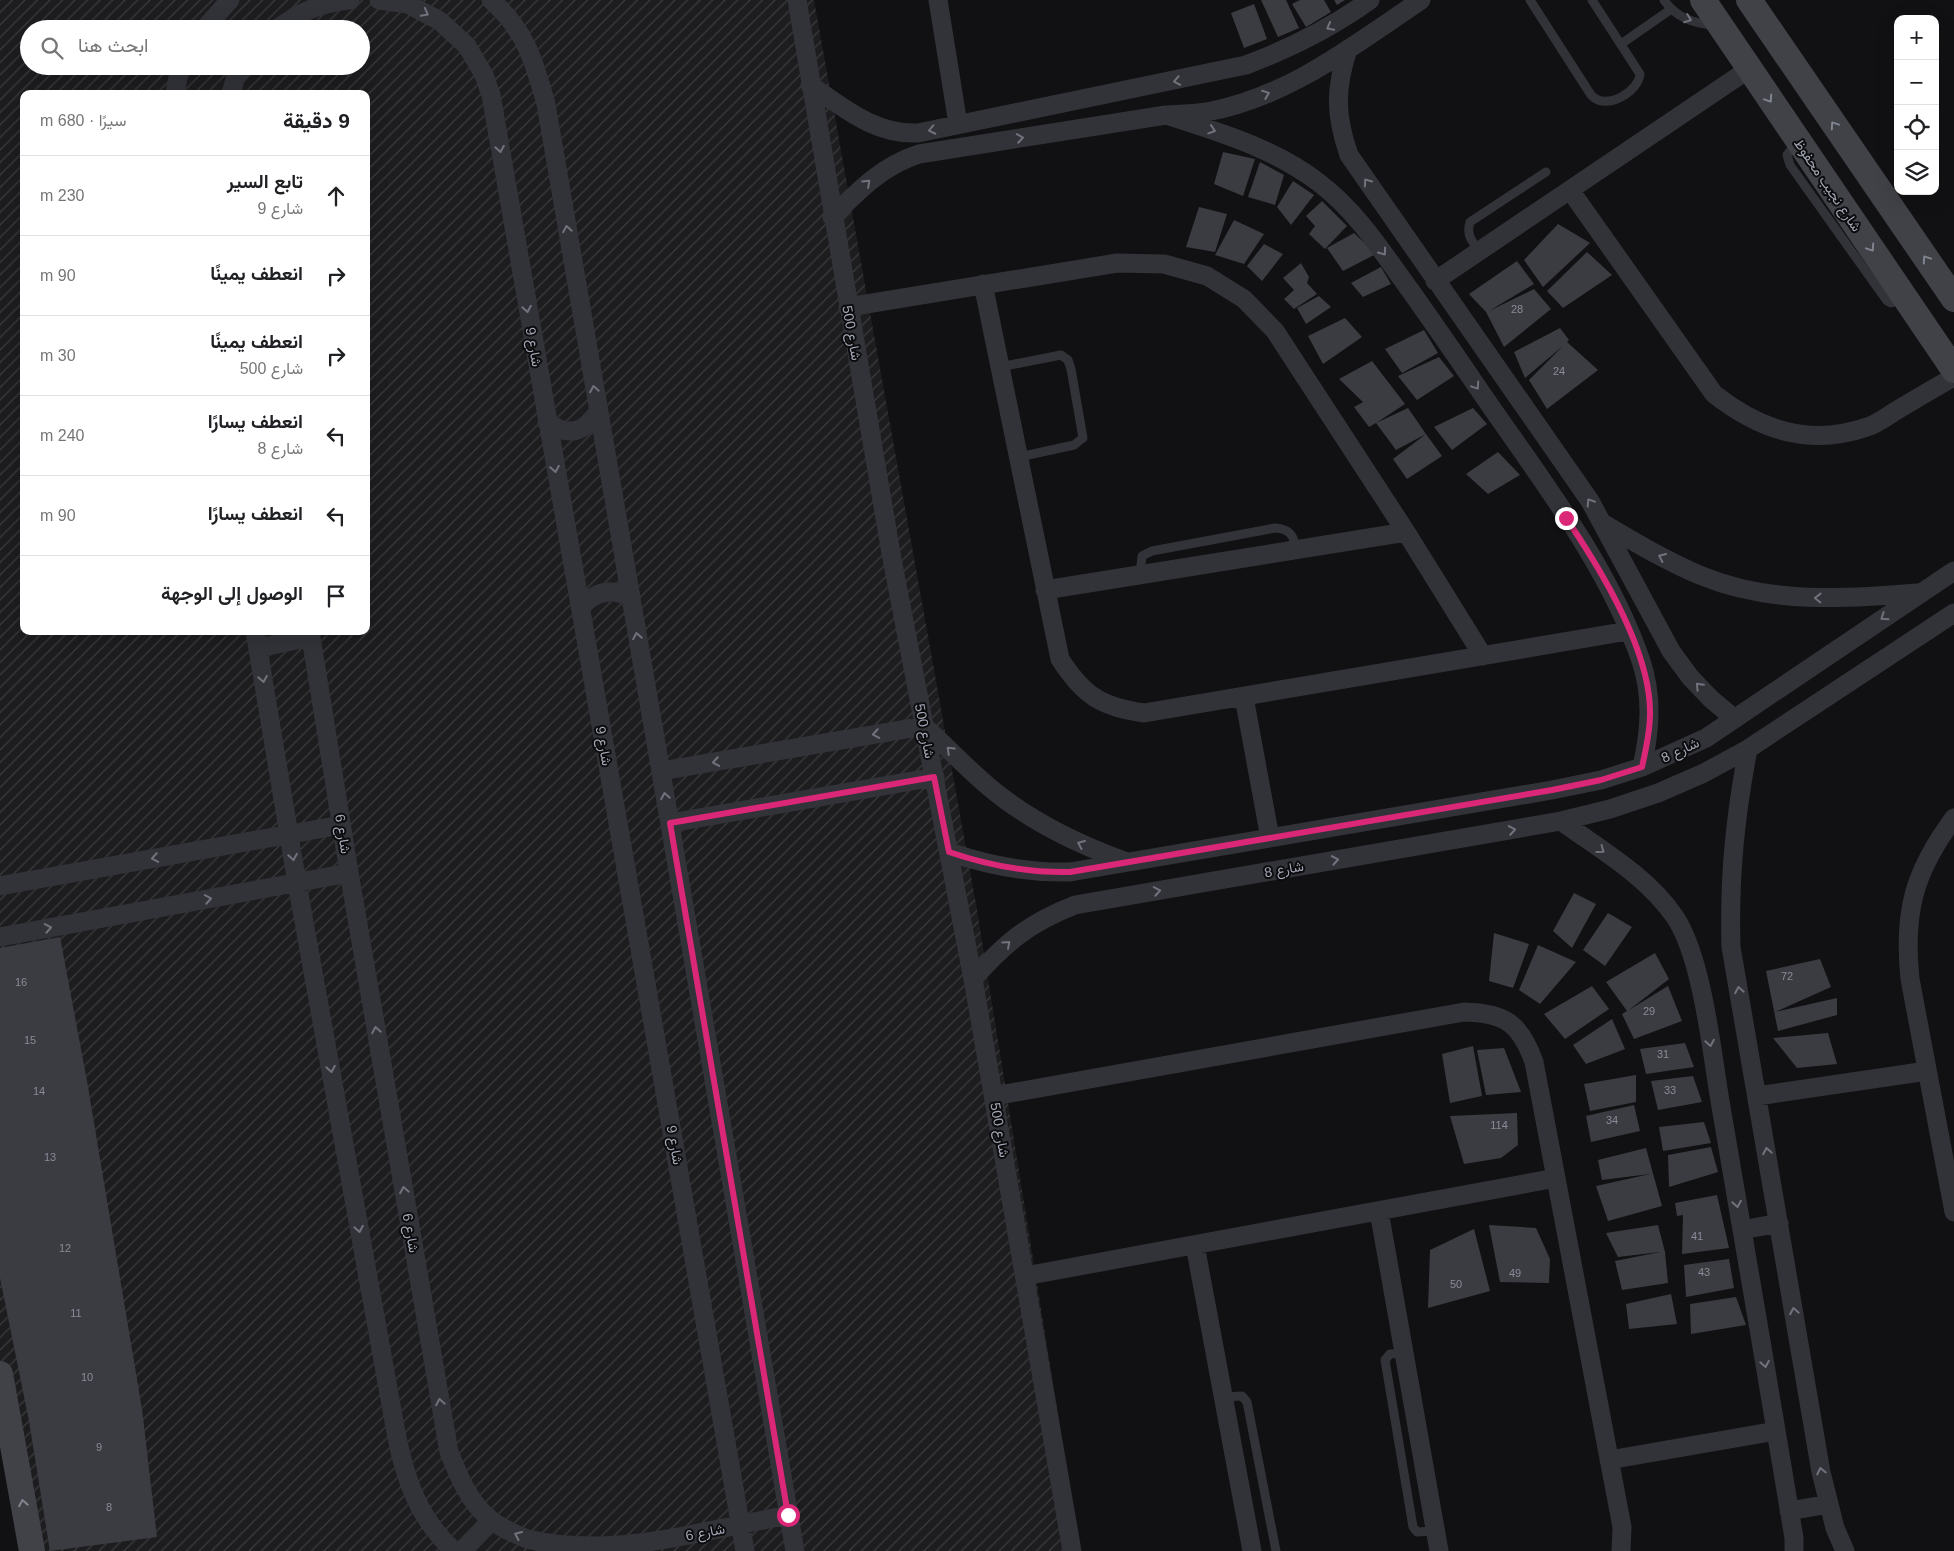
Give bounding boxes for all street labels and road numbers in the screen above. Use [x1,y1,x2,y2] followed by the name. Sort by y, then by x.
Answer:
[1789,136,1865,236] street label: شارع نجيب محفوظ
[836,304,865,362] street label: شارع 500
[520,326,545,369] street label: شارع 9
[909,702,938,760] street label: شارع 500
[590,725,615,768] street label: شارع 9
[1659,734,1703,768] street label: شارع 8
[329,813,354,855] street label: شارع 6
[1263,858,1306,883] street label: شارع 8
[984,1101,1013,1159] street label: شارع 500
[661,1124,686,1167] street label: شارع 9
[397,1212,422,1255] street label: شارع 6
[684,1520,727,1547] street label: شارع 6

